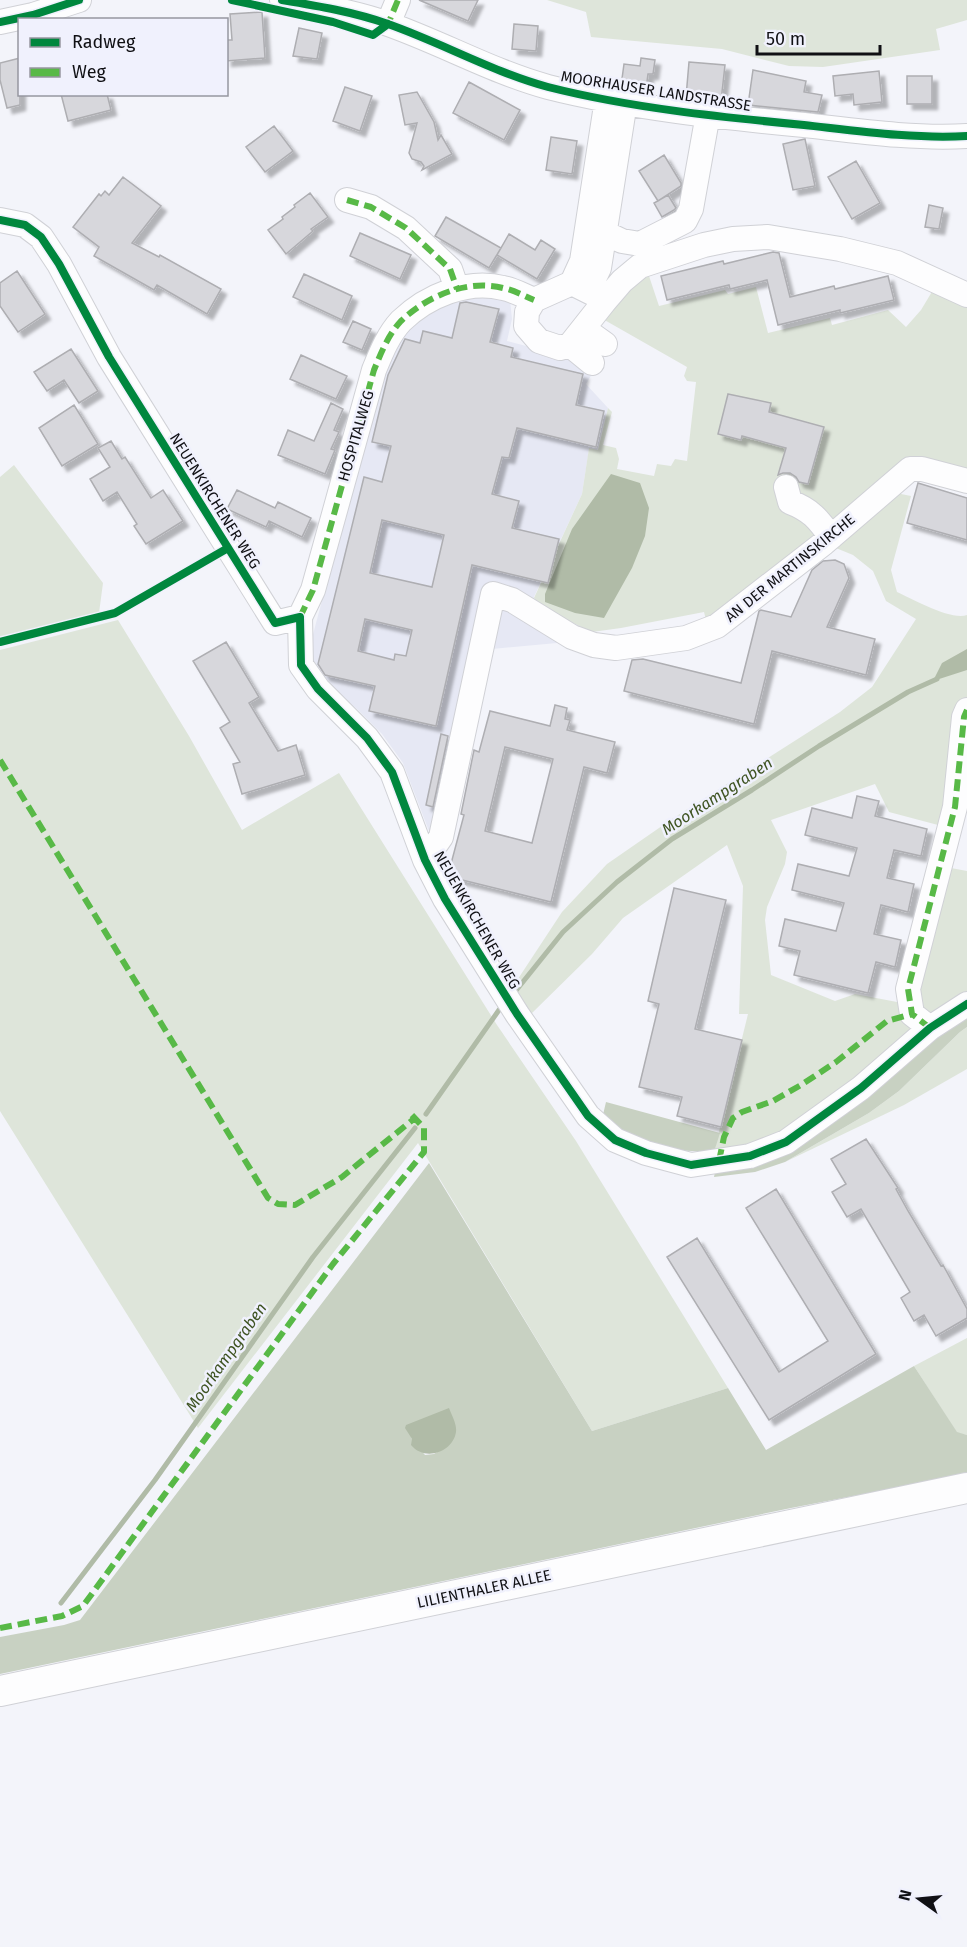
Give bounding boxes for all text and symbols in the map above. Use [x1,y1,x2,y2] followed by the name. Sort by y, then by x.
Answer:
[18,18,228,96] legend
[757,18,880,56] scale bar
[766,28,805,50] text: 50 m
[72,31,136,53] text: Radweg
[72,61,106,83] text: Weg
[560,67,752,115] street label: MOORHAUSER LANDSTRASSE
[334,388,378,484] street label: HOSPITALWEG
[166,430,264,572] street label: NEUENKIRCHENER WEG
[721,510,859,626] street label: AN DER MARTINSKIRCHE
[658,753,776,839] water label: Moorkampgraben
[430,848,524,992] street label: NEUENKIRCHENER WEG
[181,1299,271,1415] water label: Moorkampgraben
[415,1566,553,1612] street label: LILIENTHALER ALLEE
[889,1869,949,1929] north arrow
[894,1888,916,1903] text: N

